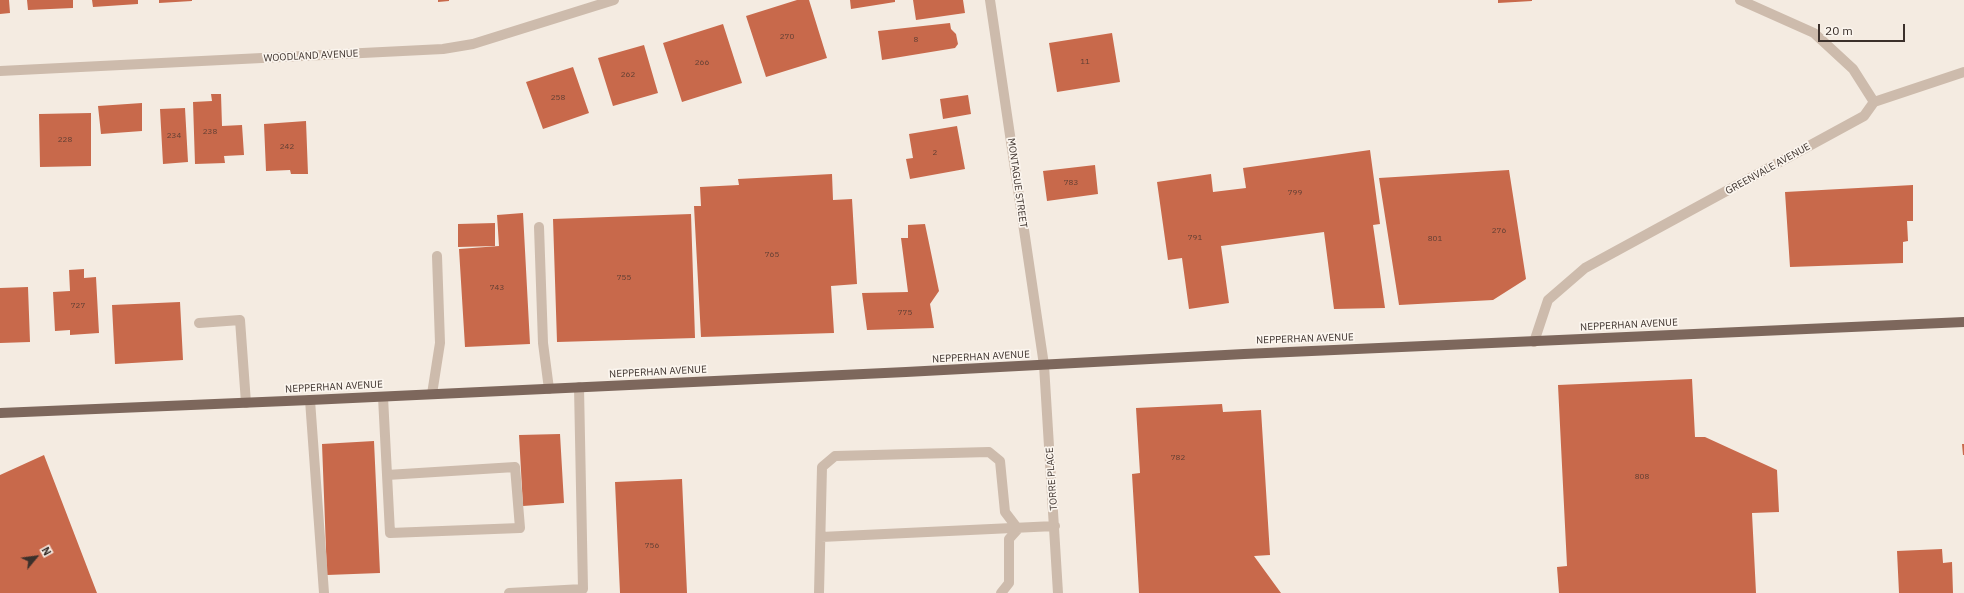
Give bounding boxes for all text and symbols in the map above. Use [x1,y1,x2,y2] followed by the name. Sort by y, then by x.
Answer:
[1820,16,1907,42] scale bar
[1825,23,1853,38] text: 20 m
[780,32,794,42] house number: 270
[914,35,918,45] house number: 8
[263,48,359,64] street label: WOODLAND AVENUE
[1080,57,1090,67] house number: 11
[695,58,709,68] house number: 266
[621,70,635,80] house number: 262
[551,93,565,103] house number: 258
[203,127,217,137] house number: 238
[167,131,181,141] house number: 234
[58,135,72,145] house number: 228
[1005,137,1029,229] street label: MONTAGUE STREET
[1724,141,1812,197] street label: GREENVALE AVENUE
[280,142,294,152] house number: 242
[933,148,937,158] house number: 2
[1064,178,1078,188] house number: 783
[1288,188,1302,198] house number: 799
[1492,226,1506,236] house number: 276
[1188,233,1202,243] house number: 791
[1428,234,1442,244] house number: 801
[765,250,779,260] house number: 765
[617,273,631,283] house number: 755
[490,283,504,293] house number: 743
[71,301,85,311] house number: 727
[898,308,912,318] house number: 775
[1580,316,1678,334] street label: NEPPERHAN AVENUE
[1256,331,1354,347] street label: NEPPERHAN AVENUE
[932,348,1030,366] street label: NEPPERHAN AVENUE
[609,363,707,381] street label: NEPPERHAN AVENUE
[285,378,383,396] street label: NEPPERHAN AVENUE
[1044,447,1060,511] street label: TORRE PLACE
[1171,453,1185,463] house number: 782
[1635,472,1649,482] house number: 808
[16,537,56,577] north arrow
[645,541,659,551] house number: 756
[38,544,55,558] text: N

